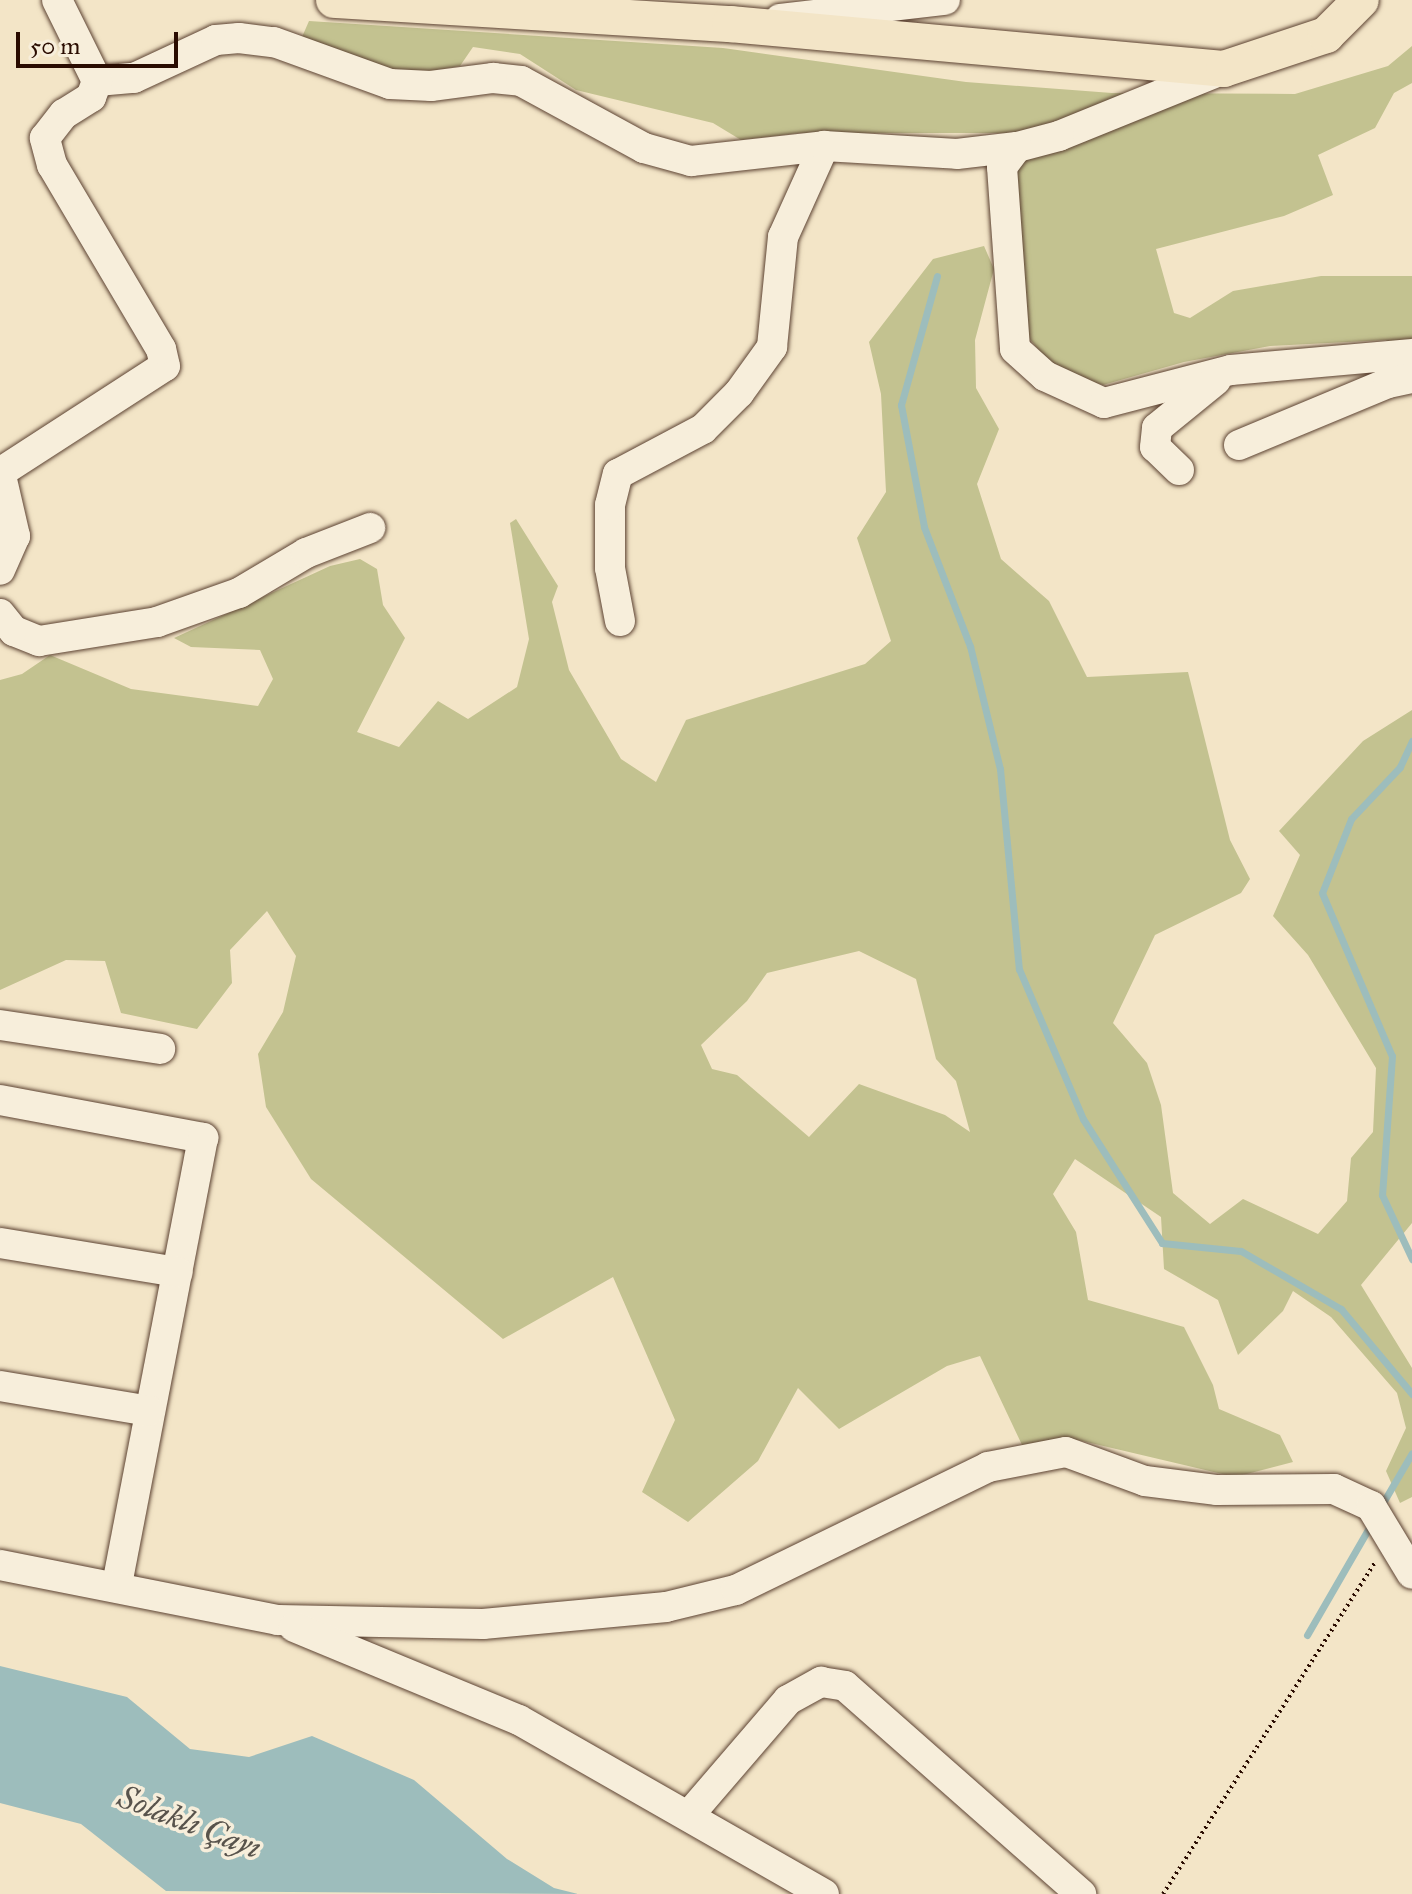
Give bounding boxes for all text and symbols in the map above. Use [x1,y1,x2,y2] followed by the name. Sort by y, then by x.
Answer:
[20,16,182,66] scale bar
[30,31,80,61] text: 50 m
[112,1778,266,1868] water label: Solaklı Çayı

